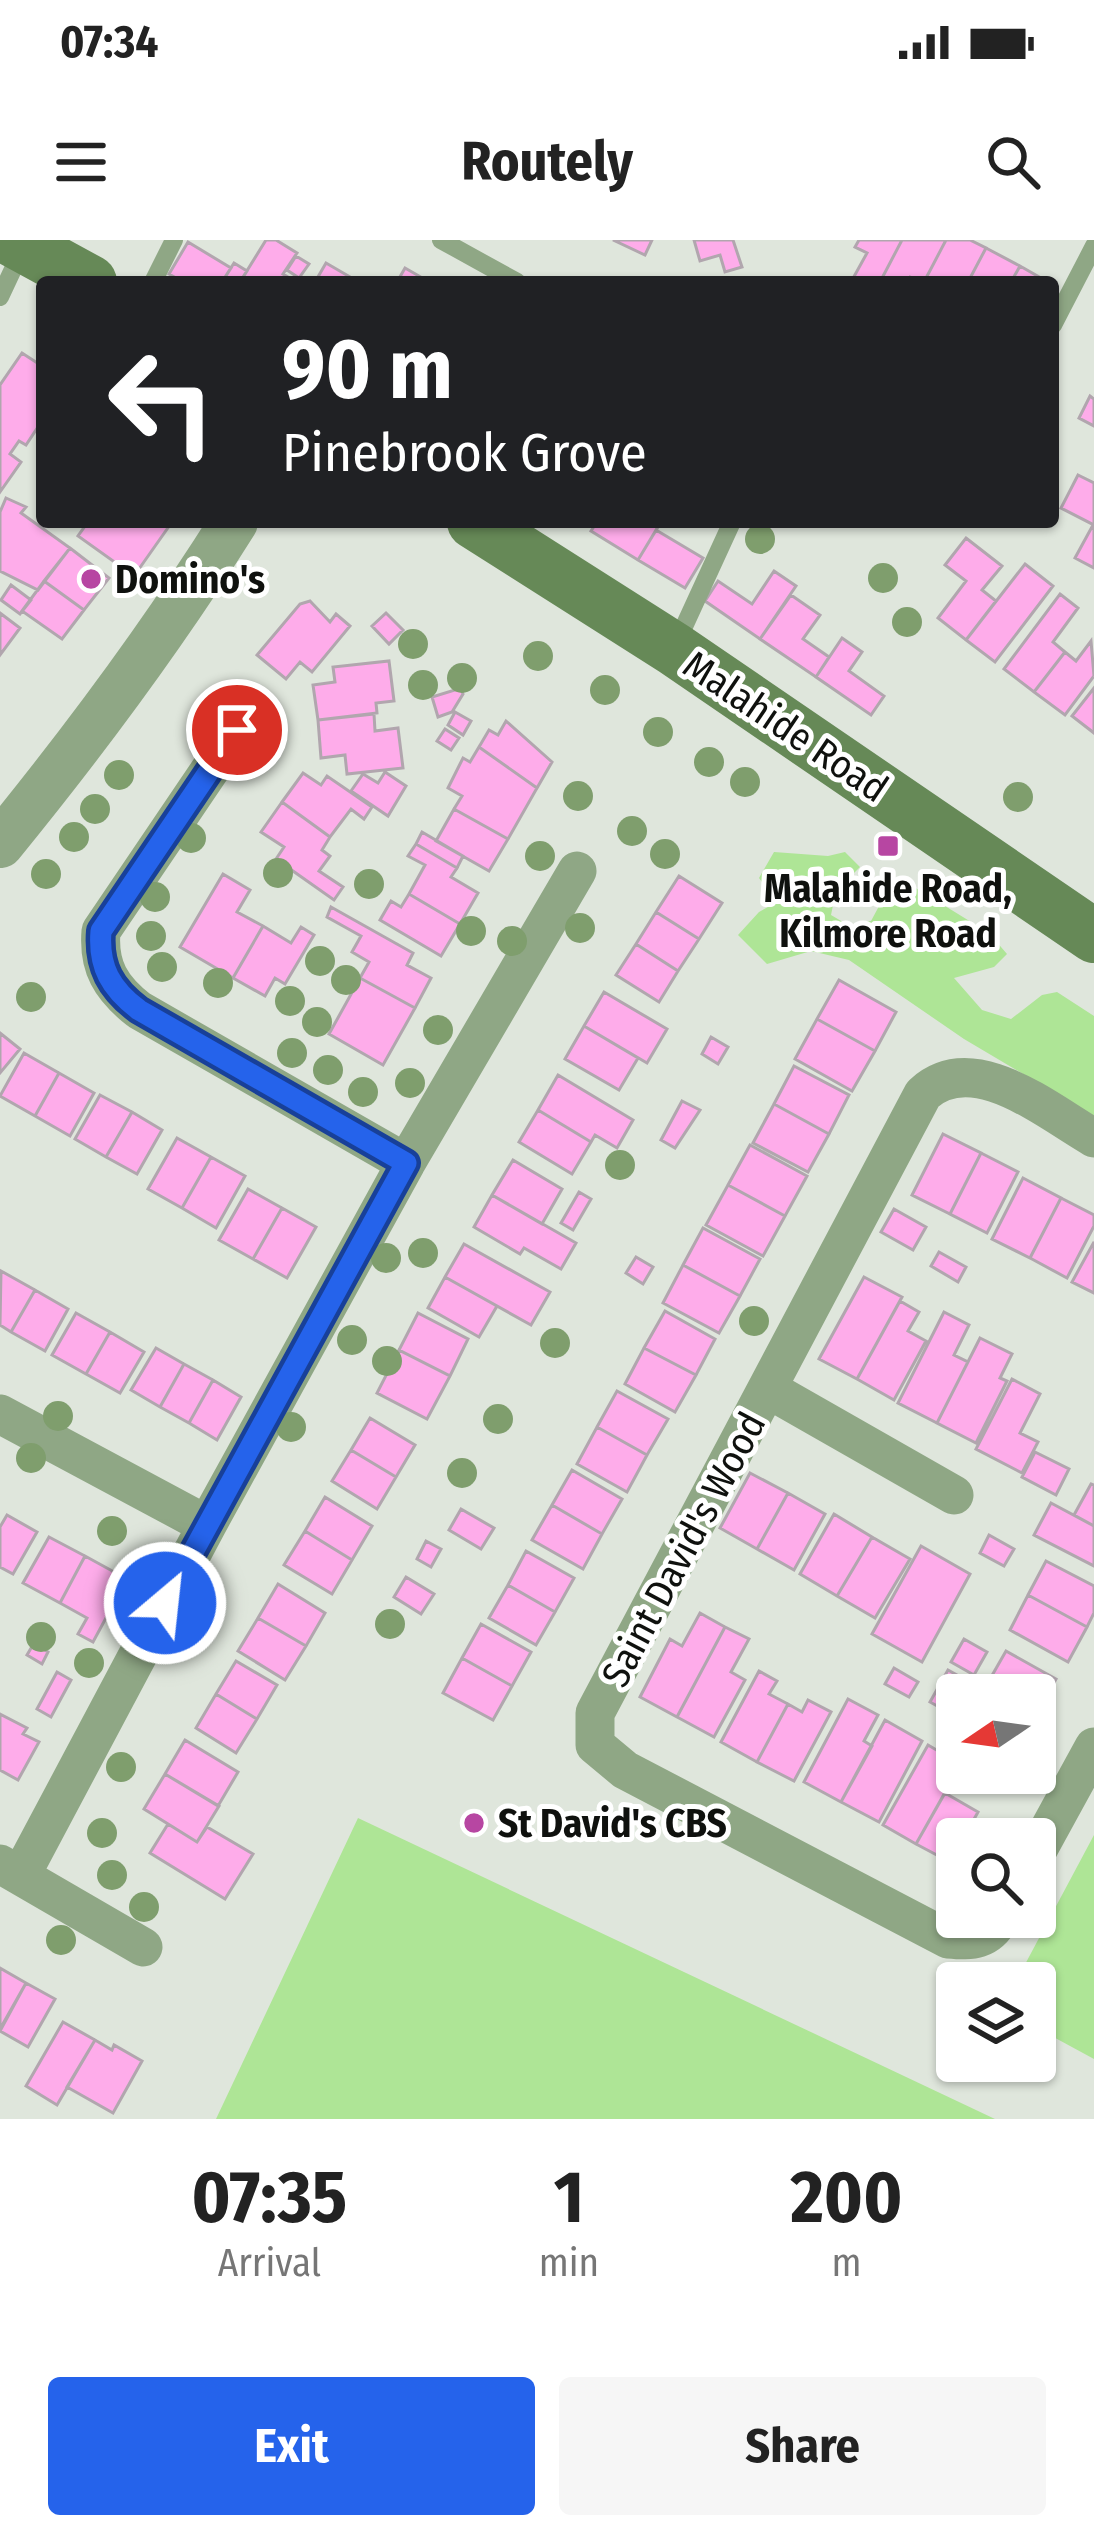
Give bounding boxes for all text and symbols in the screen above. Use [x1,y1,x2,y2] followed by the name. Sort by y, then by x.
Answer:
[60,15,158,69] text: 07:34
[48,129,114,195] icon: menu
[980,129,1046,195] icon: search
[461,130,633,194] text: Routely
[282,319,453,420] text: 90 m
[84,324,240,480] icon: left
[282,421,647,485] text: Pinebrook Grove
[115,557,265,603] place label: Domino's
[78,566,104,592] marker: Domino's
[675,642,896,812] street label: Malahide Road
[186,679,288,781] pin
[204,697,270,763] icon: arrive
[875,833,901,859] marker: Malahide Road, Kilmore Road
[764,866,1012,957] place label: Malahide Road, Kilmore Road
[592,1405,775,1694] street label: Saint David's Wood
[102,1540,228,1666] position arrow
[936,1674,1056,1794] north arrow
[936,1674,1056,2082] map controls
[498,1801,727,1847] place label: St David's CBS
[461,1810,487,1836] marker: St David's CBS
[936,1818,1056,1938] button: search
[936,1962,1056,2082] button: layers
[191,2155,347,2241] text: 07:35
[554,2155,584,2241] text: 1
[791,2155,903,2241] text: 200
[218,2240,321,2286] text: Arrival
[539,2240,599,2286] text: min
[832,2240,862,2286] text: m
[48,2377,535,2515] button: Exit
[559,2377,1046,2515] button: Share

